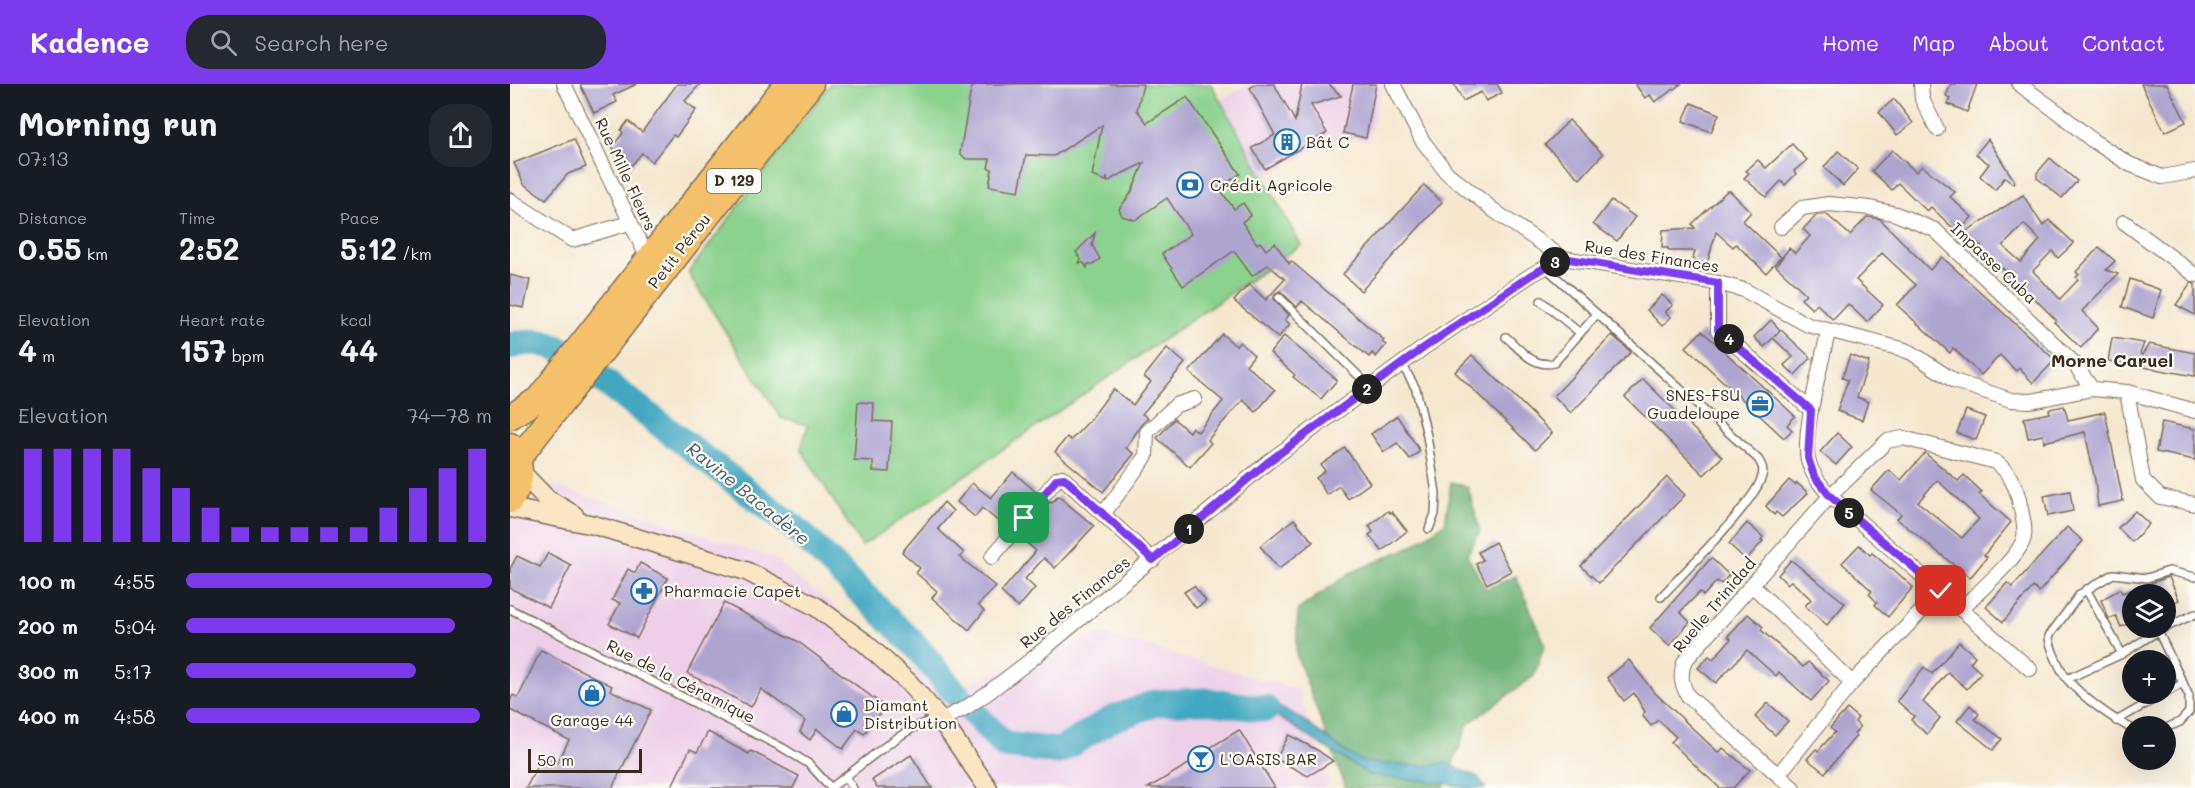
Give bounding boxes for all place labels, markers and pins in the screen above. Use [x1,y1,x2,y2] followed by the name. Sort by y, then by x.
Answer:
[1272,127,1302,157] building icon: Bât C
[1306,131,1350,152] place label: Bât C
[1175,170,1205,200] bank icon: Crédit Agricole
[1210,174,1333,195] place label: Crédit Agricole
[1540,247,1570,277] pin: 3
[1714,324,1744,354] pin: 4
[1352,374,1382,404] pin: 2
[1647,384,1740,423] place label: SNES-FSU Guadeloupe
[1745,389,1775,419] office icon: SNES-FSU Guadeloupe
[998,492,1049,543] pin
[1834,498,1864,528] pin: 5
[1174,514,1204,544] pin: 1
[1915,565,1966,616] pin
[629,576,659,606] pharmacy icon: Pharmacie Capet
[664,580,801,601] place label: Pharmacie Capet
[577,678,607,708] shop icon: Garage 44
[864,694,957,733] place label: Diamant Distribution
[829,699,859,729] shop icon: Diamant Distribution
[551,709,634,730] place label: Garage 44
[1186,744,1216,774] bar icon: L'OASIS BAR
[1220,748,1317,769] place label: L'OASIS BAR

